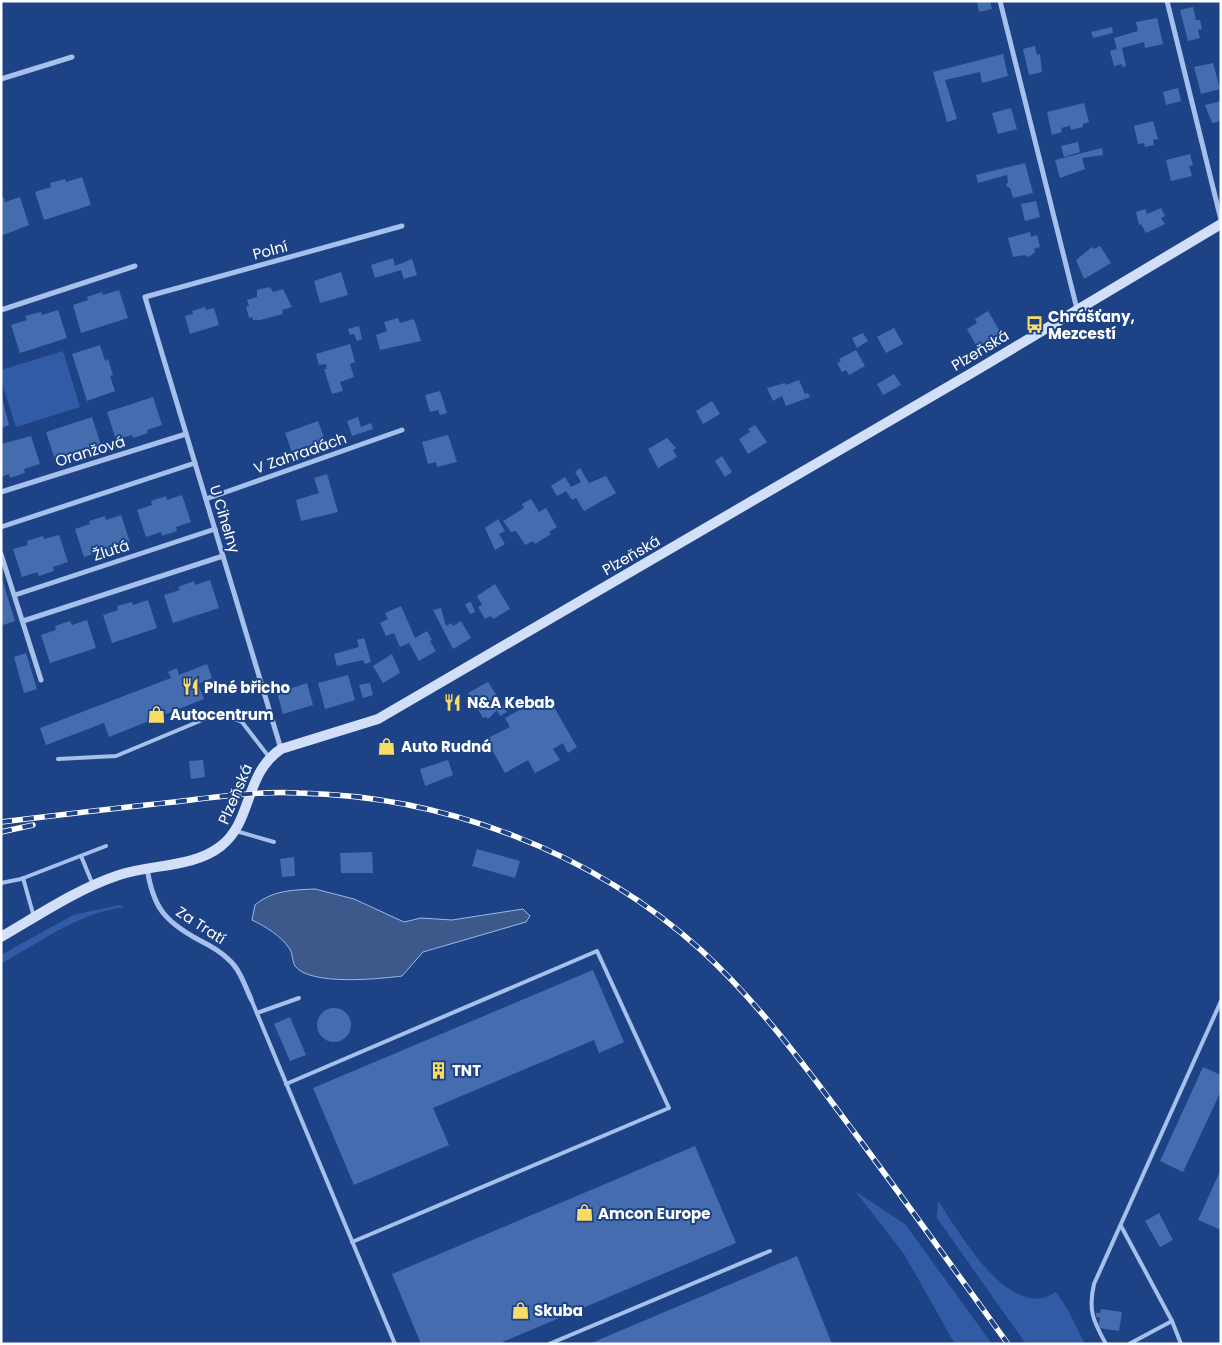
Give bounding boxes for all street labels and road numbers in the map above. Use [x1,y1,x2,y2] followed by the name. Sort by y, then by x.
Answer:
[250,235,290,265] street label: Polní
[947,325,1013,375] street label: Plzeňská
[251,427,349,479] street label: V Zahradách
[52,430,128,472] street label: Oranžová
[205,482,245,556] street label: U Cihelny
[598,530,664,580] street label: Plzeňská
[90,534,132,566] street label: Žlutá
[213,761,257,827] street label: Plzeňská
[172,901,230,949] street label: Za Tratí

